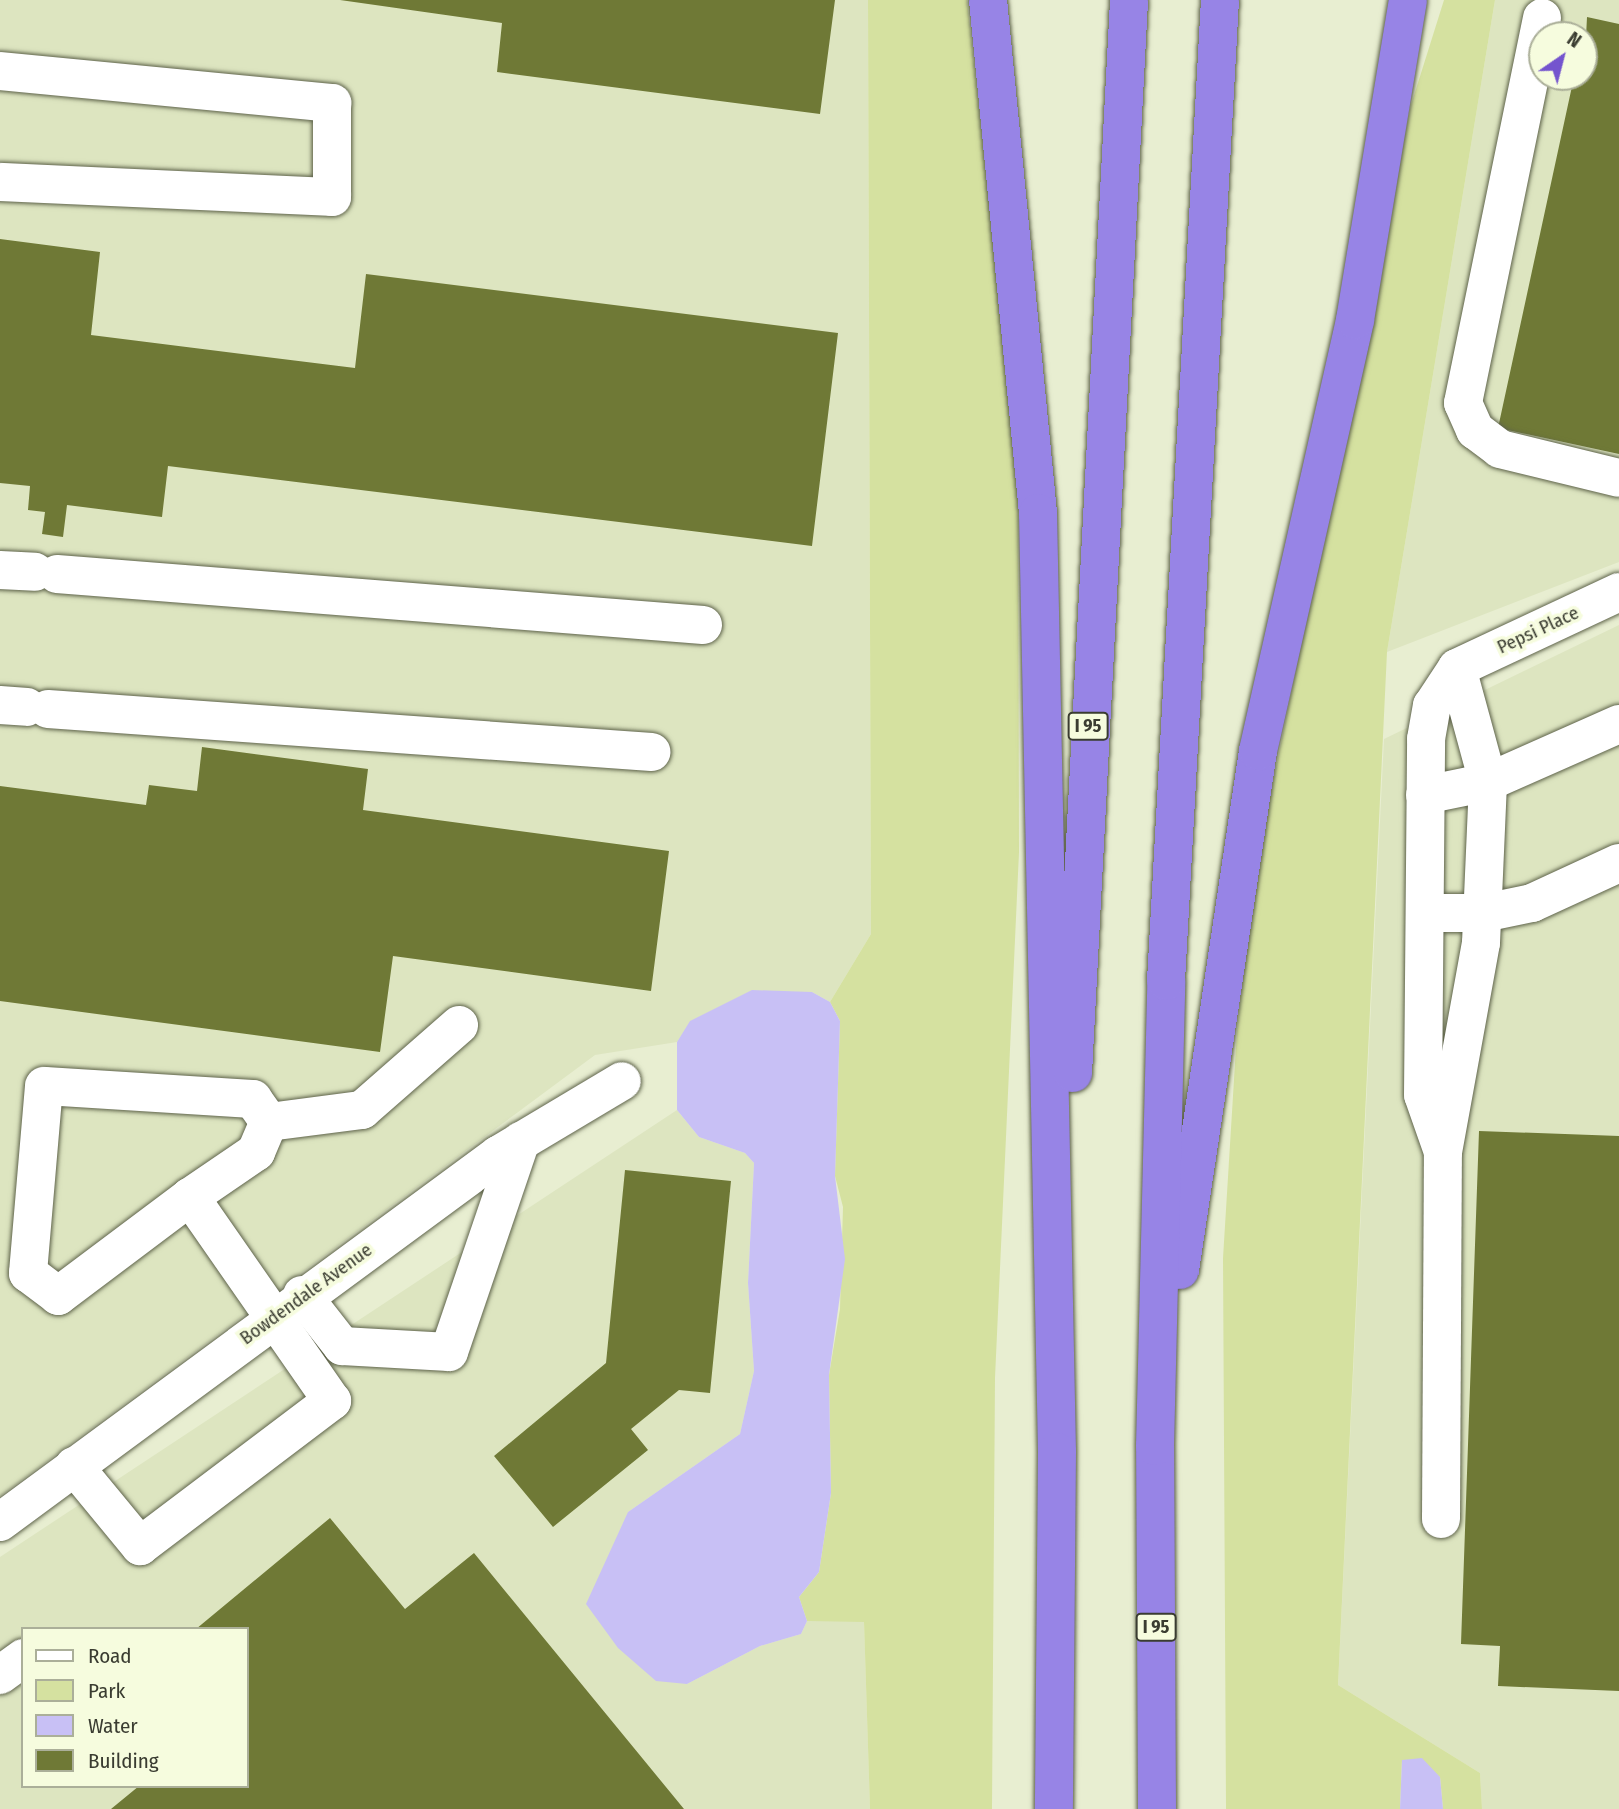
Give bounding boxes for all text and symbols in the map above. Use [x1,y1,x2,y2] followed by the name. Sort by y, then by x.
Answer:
[1528,21,1598,91] north arrow
[1563,27,1585,53] text: N
[1494,601,1582,659] street label: Pepsi Place
[1067,712,1109,740] road number: I 95
[236,1238,376,1350] street label: Bowdendale Avenue
[1135,1612,1177,1642] road number: I 95
[21,1627,248,1788] legend
[88,1643,132,1669] text: Road
[88,1678,125,1704] text: Park
[88,1713,138,1739] text: Water
[88,1748,159,1774] text: Building

